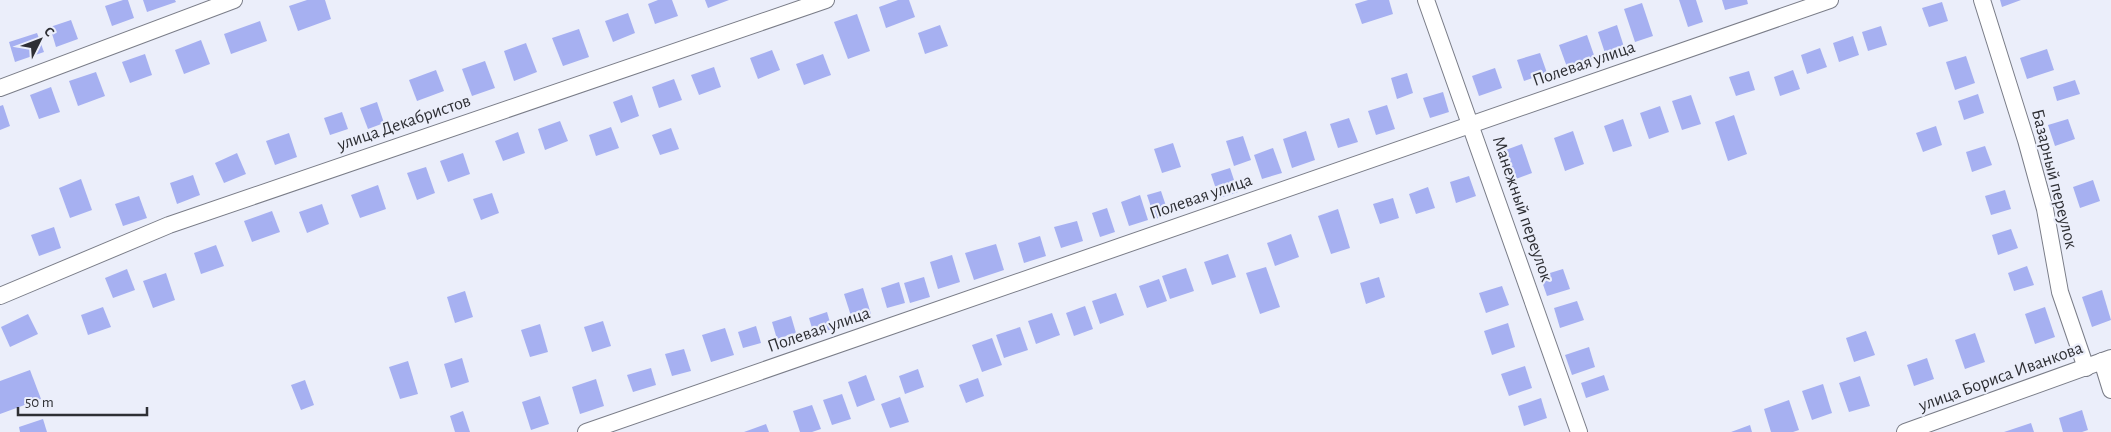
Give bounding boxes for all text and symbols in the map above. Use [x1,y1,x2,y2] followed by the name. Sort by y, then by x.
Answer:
[15,15,65,65] north arrow
[41,24,57,40] text: С
[1530,38,1638,90] street label: Полевая улица
[334,91,473,155] street label: улица Декабристов
[2028,107,2080,251] street label: Базарный переулок
[1489,134,1556,285] street label: Манежный переулок
[1147,171,1255,223] street label: Полевая улица
[765,304,873,356] street label: Полевая улица
[1916,339,2085,415] street label: улица Бориса Иванкова
[18,384,146,416] scale bar
[25,395,54,410] text: 50 m

